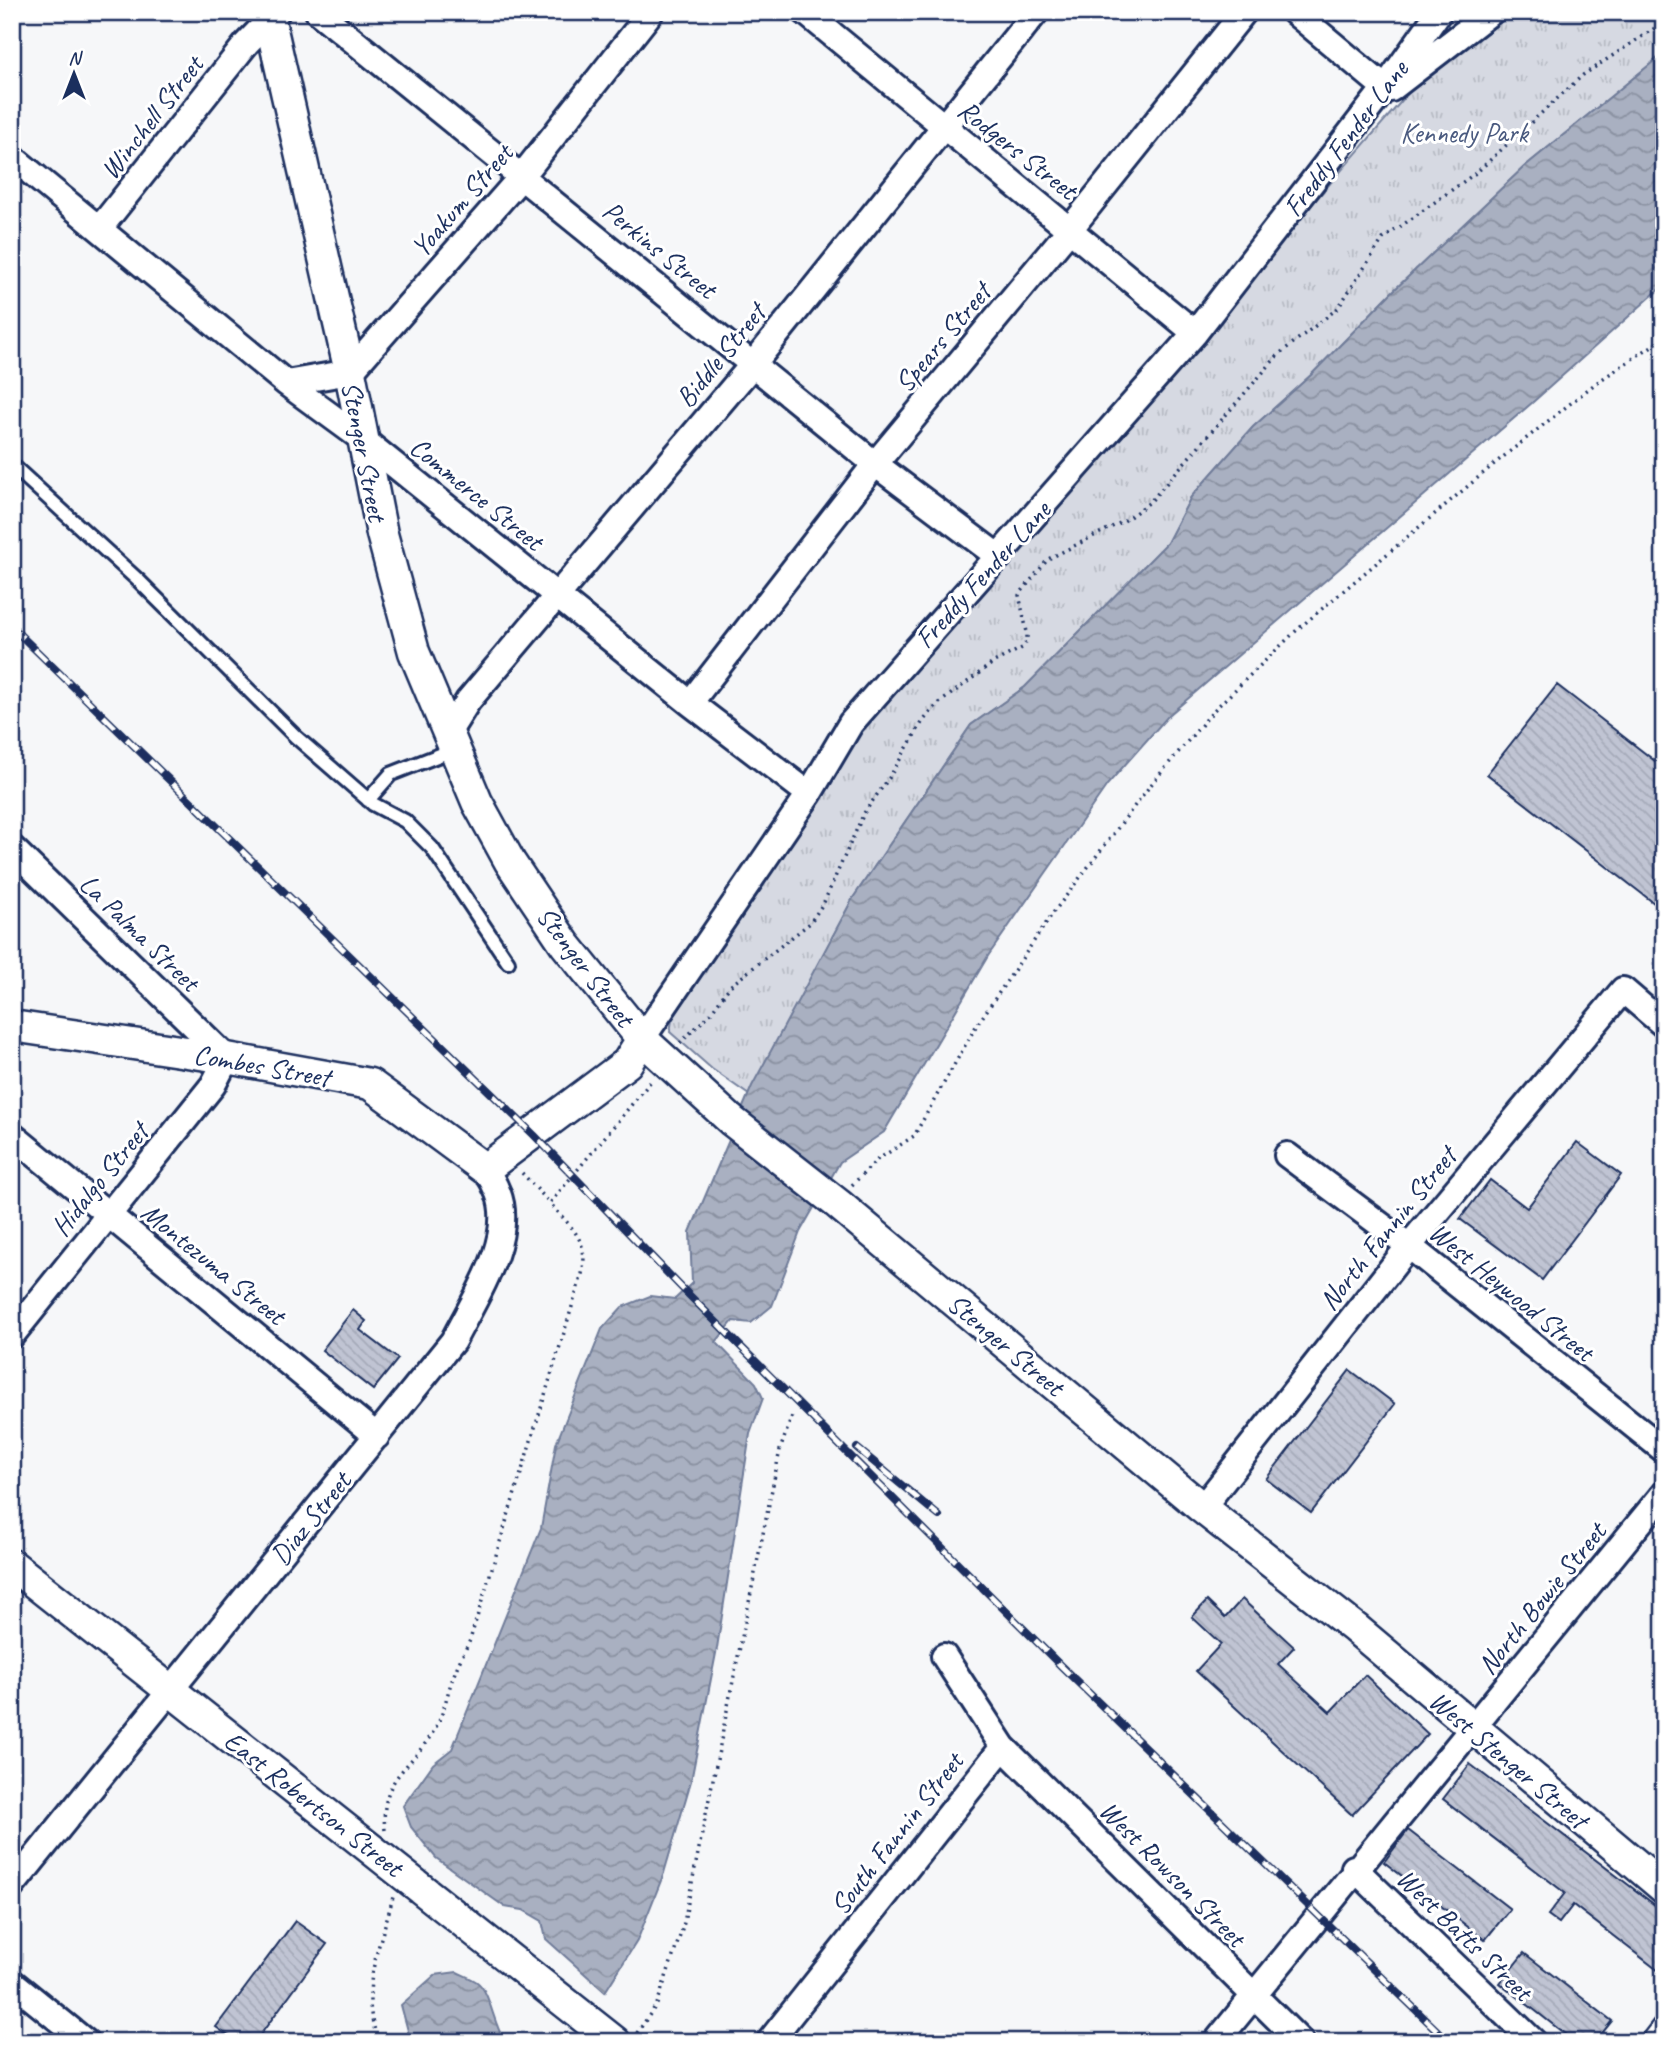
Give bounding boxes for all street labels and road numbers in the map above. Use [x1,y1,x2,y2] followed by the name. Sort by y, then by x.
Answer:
[92,46,212,186] street label: Winchell Street
[1275,52,1417,223] street label: Freddy Fender Lane
[951,92,1086,208] street label: Rodgers Street
[403,135,522,264] street label: Yoakum Street
[596,193,726,308] street label: Perkins Street
[887,273,1001,399] street label: Spears Street
[668,293,775,414] street label: Biddle Street
[334,378,396,527] street label: Stenger Street
[403,429,553,559] street label: Commerce Street
[907,492,1059,655] street label: Freddy Fender Lane
[72,866,209,1000] street label: La Palma Street
[529,899,644,1035] street label: Stenger Street
[191,1036,336,1095] street label: Combes Street
[43,1113,158,1243] street label: Hidalgo Street
[1311,1137,1466,1317] street label: North Fannin Street
[135,1195,295,1334] street label: Montezuma Street
[1422,1214,1603,1370] street label: West Heywood Street
[940,1286,1073,1405] street label: Stenger Street
[262,1463,360,1572] street label: Diaz Street
[1470,1513,1615,1681] street label: North Bowie Street
[1422,1683,1598,1838] street label: West Stenger Street
[217,1723,412,1886] street label: East Robertson Street
[822,1743,972,1921] street label: South Fannin Street
[1092,1793,1255,1956] street label: West Rowson Street
[1389,1861,1542,2010] street label: West Batts Street

